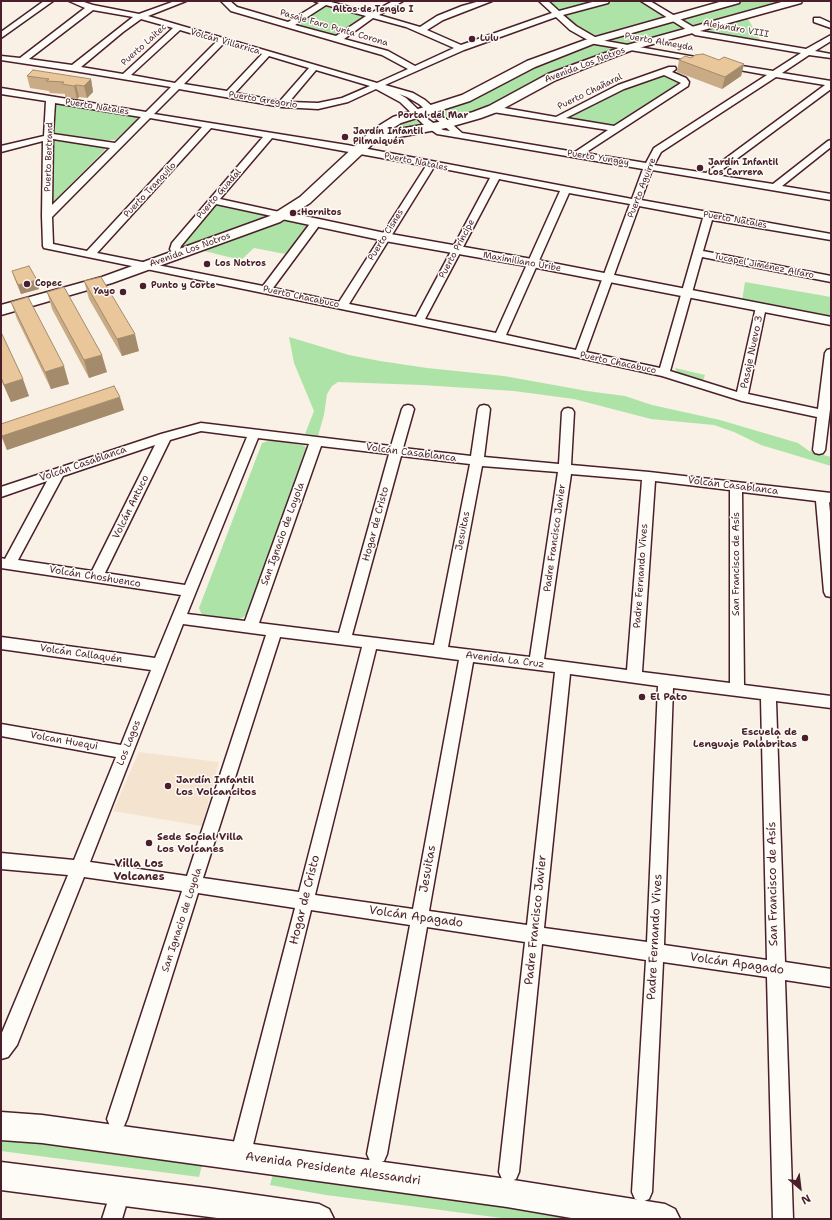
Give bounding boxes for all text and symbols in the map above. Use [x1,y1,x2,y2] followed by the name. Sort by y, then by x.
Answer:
[332,5,414,15] district label: Altos de Tenglo I
[279,7,389,49] street label: Pasaje Faro Punta Corona
[702,18,770,40] street label: Alejandro VIII
[119,22,169,68] street label: Puerto Laitec
[189,27,261,57] street label: Volcán Villarrica
[624,31,694,53] street label: Puerto Almeyda
[467,34,477,44] marker: Lulu
[480,34,499,44] place label: Lulu
[543,45,627,85] street label: Avenida Los Notros
[556,72,624,112] street label: Puerto Chañaral
[228,89,298,111] street label: Puerto Gregorio
[64,97,130,117] street label: Puerto Natales
[398,111,468,121] district label: Portal del Mar
[42,122,56,192] street label: Puerto Bertrand
[353,127,423,148] place label: Jardín Infantil Pilmaiquén
[340,132,350,142] marker: Jardín Infantil Pilmaiquén
[566,148,630,168] street label: Puerto Yungay
[383,151,449,173] street label: Puerto Natales
[626,156,658,220] street label: Puerto Aguirre
[708,158,778,179] place label: Jardín Infantil Los Carrera
[122,160,178,220] street label: Puerto Tranquilo
[695,163,705,173] marker: Jardín Infantil Los Carrera
[194,167,244,221] street label: Puerto Guadal
[366,207,406,263] street label: Puerto Cisnes
[288,208,298,218] marker: Hornitos
[301,208,341,218] place label: Hornitos
[702,209,768,231] street label: Puerto Natales
[437,218,477,280] street label: Puerto Príncipe
[148,230,232,270] street label: Avenida Los Notros
[482,250,562,274] street label: Maximiliano Uribe
[713,251,815,281] street label: Tucapel Jiménez Alfaro
[202,259,212,269] marker: Los Notros
[215,259,266,269] place label: Los Notros
[22,279,32,289] marker: Copec
[35,279,62,289] place label: Copec
[138,281,148,291] marker: Punto y Corte
[151,281,215,291] place label: Punto y Corte
[262,284,340,310] street label: Puerto Chacabuco
[93,287,115,297] place label: Yayo
[118,287,128,297] marker: Yayo
[738,314,766,390] street label: Pasaje Nuevo 3
[579,350,657,376] street label: Puerto Chacabuco
[365,441,457,465] street label: Volcán Casablanca
[38,444,128,484] street label: Volcán Casablanca
[110,473,152,541] street label: Volcán Antuco
[687,474,779,498] street label: Volcán Casablanca
[259,481,307,587] street label: San Ignacio de Loyola
[541,483,569,593] street label: Padre Francisco Javier
[360,485,392,563] street label: Hogar de Cristo
[453,510,473,552] street label: Jesuitas
[730,512,742,616] street label: San Francisco de Asís
[631,523,651,629] street label: Padre Fernando Vives
[48,564,142,590] street label: Volcán Choshuenco
[39,642,123,666] street label: Volcán Callaquén
[465,649,545,671] street label: Avenida La Cruz
[650,691,687,703] place label: El Pato
[637,692,647,702] marker: El Pato
[114,719,144,767] street label: Los Lagos
[693,726,797,750] place label: Escuela de Lenguaje Palabritas
[29,729,99,753] street label: Volcan Huequi
[800,733,810,743] marker: Escuela de Lenguaje Palabritas
[176,774,256,798] place label: Jardín Infantil Los Volcancitos
[163,781,173,791] marker: Jardín Infantil Los Volcancitos
[765,821,781,947] street label: San Francisco de Asís
[157,831,243,854] place label: Sede Social Villa Los Volcanes
[144,838,154,848] marker: Sede Social Villa Los Volcanes
[417,844,439,894] street label: Jesuitas
[287,854,323,946] street label: Hogar de Cristo
[522,854,550,986] street label: Padre Francisco Javier
[113,857,165,883] district label: Villa Los Volcanes
[159,866,205,974] street label: San Ignacio de Loyola
[645,874,665,1000] street label: Padre Fernando Vives
[368,903,464,931] street label: Volcán Apagado
[689,950,785,978] street label: Volcán Apagado
[244,1150,422,1188] street label: Avenida Presidente Alessandri
[780,1168,820,1208] north arrow
[798,1190,813,1208] text: N

